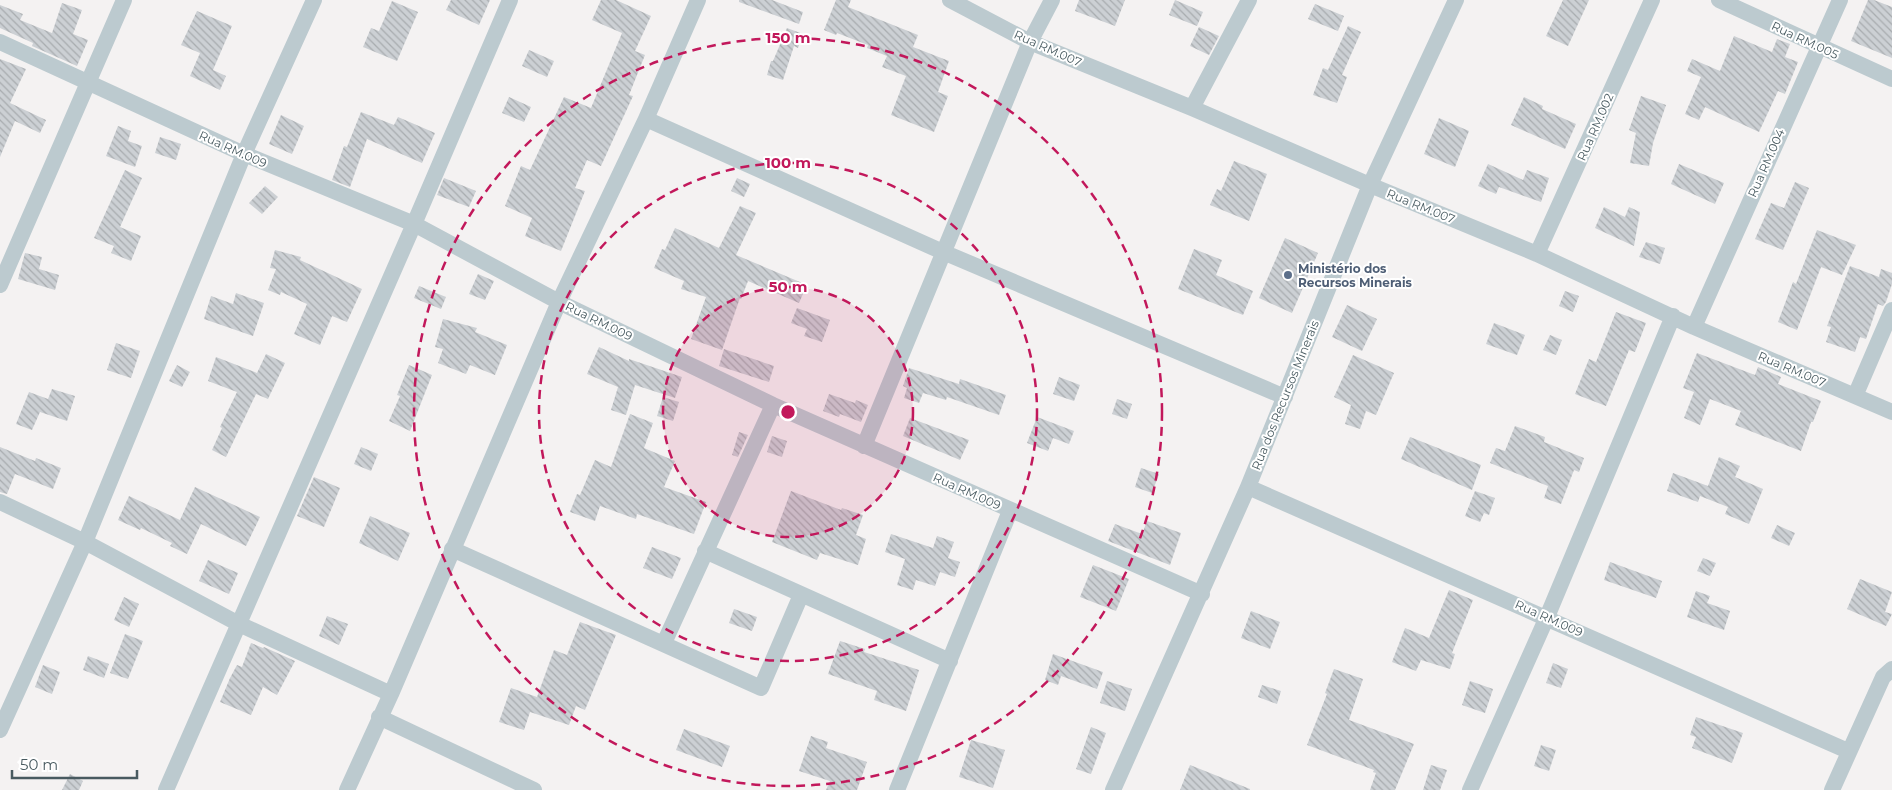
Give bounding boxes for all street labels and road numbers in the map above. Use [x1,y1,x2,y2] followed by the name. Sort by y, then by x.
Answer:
[1769,18,1841,62] street label: Rua RM.005
[1012,26,1084,70] street label: Rua RM.007
[1573,91,1617,163] street label: Rua RM.002
[1744,126,1788,200] street label: Rua RM.004
[197,127,269,171] street label: Rua RM.009
[1385,185,1457,227] street label: Rua RM.007
[563,298,635,344] street label: Rua RM.009
[1248,318,1322,472] street label: Rua dos Recursos Minerais
[1756,348,1828,390] street label: Rua RM.007
[931,469,1003,513] street label: Rua RM.009
[1513,596,1585,640] street label: Rua RM.009

